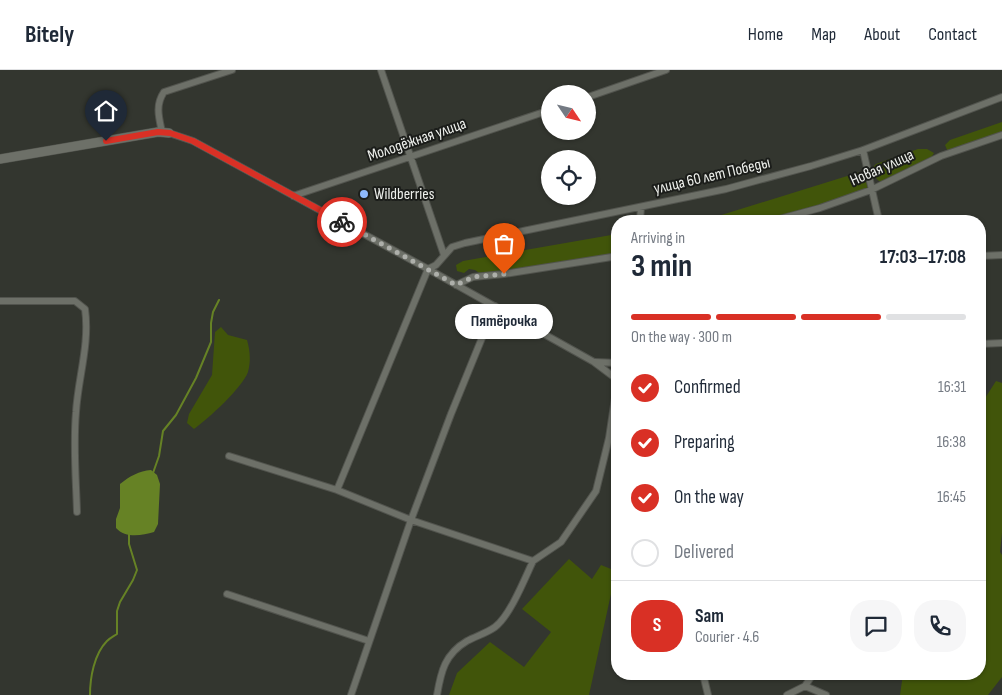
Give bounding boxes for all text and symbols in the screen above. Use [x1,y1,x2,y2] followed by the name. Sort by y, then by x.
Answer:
[25,20,74,49] text: Bitely
[748,24,783,45] text: Home
[811,24,836,45] text: Map
[864,24,900,45] text: About
[928,24,977,45] text: Contact
[541,85,596,140] north arrow
[541,85,596,205] map controls
[85,90,127,141] pin
[92,97,120,125] icon: home
[365,114,469,166] street label: Молодёжная улица
[847,146,917,190] street label: Новая улица
[541,150,596,205] button: locate
[652,153,772,199] street label: улица 60 лет Победы
[374,185,435,204] place label: Wildberries
[358,188,370,200] marker: Wildberries
[317,197,367,247] courier
[328,208,356,236] icon: bike
[483,223,525,274] pin
[631,229,685,248] text: Arriving in
[490,230,518,258] icon: bag
[880,246,966,269] text: 17:03–17:08
[631,247,692,286] text: 3 min
[455,304,553,339] callout: Пятёрочка
[471,312,537,331] text: Пятёрочка
[631,328,732,347] text: On the way · 300 m
[631,374,659,402] icon: check
[674,376,741,399] text: Confirmed
[938,378,966,397] text: 16:31
[631,429,659,457] icon: check
[674,431,735,454] text: Preparing
[937,433,966,452] text: 16:38
[631,484,659,512] icon: check
[674,486,744,509] text: On the way
[937,488,966,507] text: 16:45
[674,541,734,564] text: Delivered
[850,600,902,652] button: chat
[914,600,966,652] button: phone
[695,605,724,628] text: Sam
[653,614,661,637] text: S
[695,628,759,647] text: Courier · 4.6

